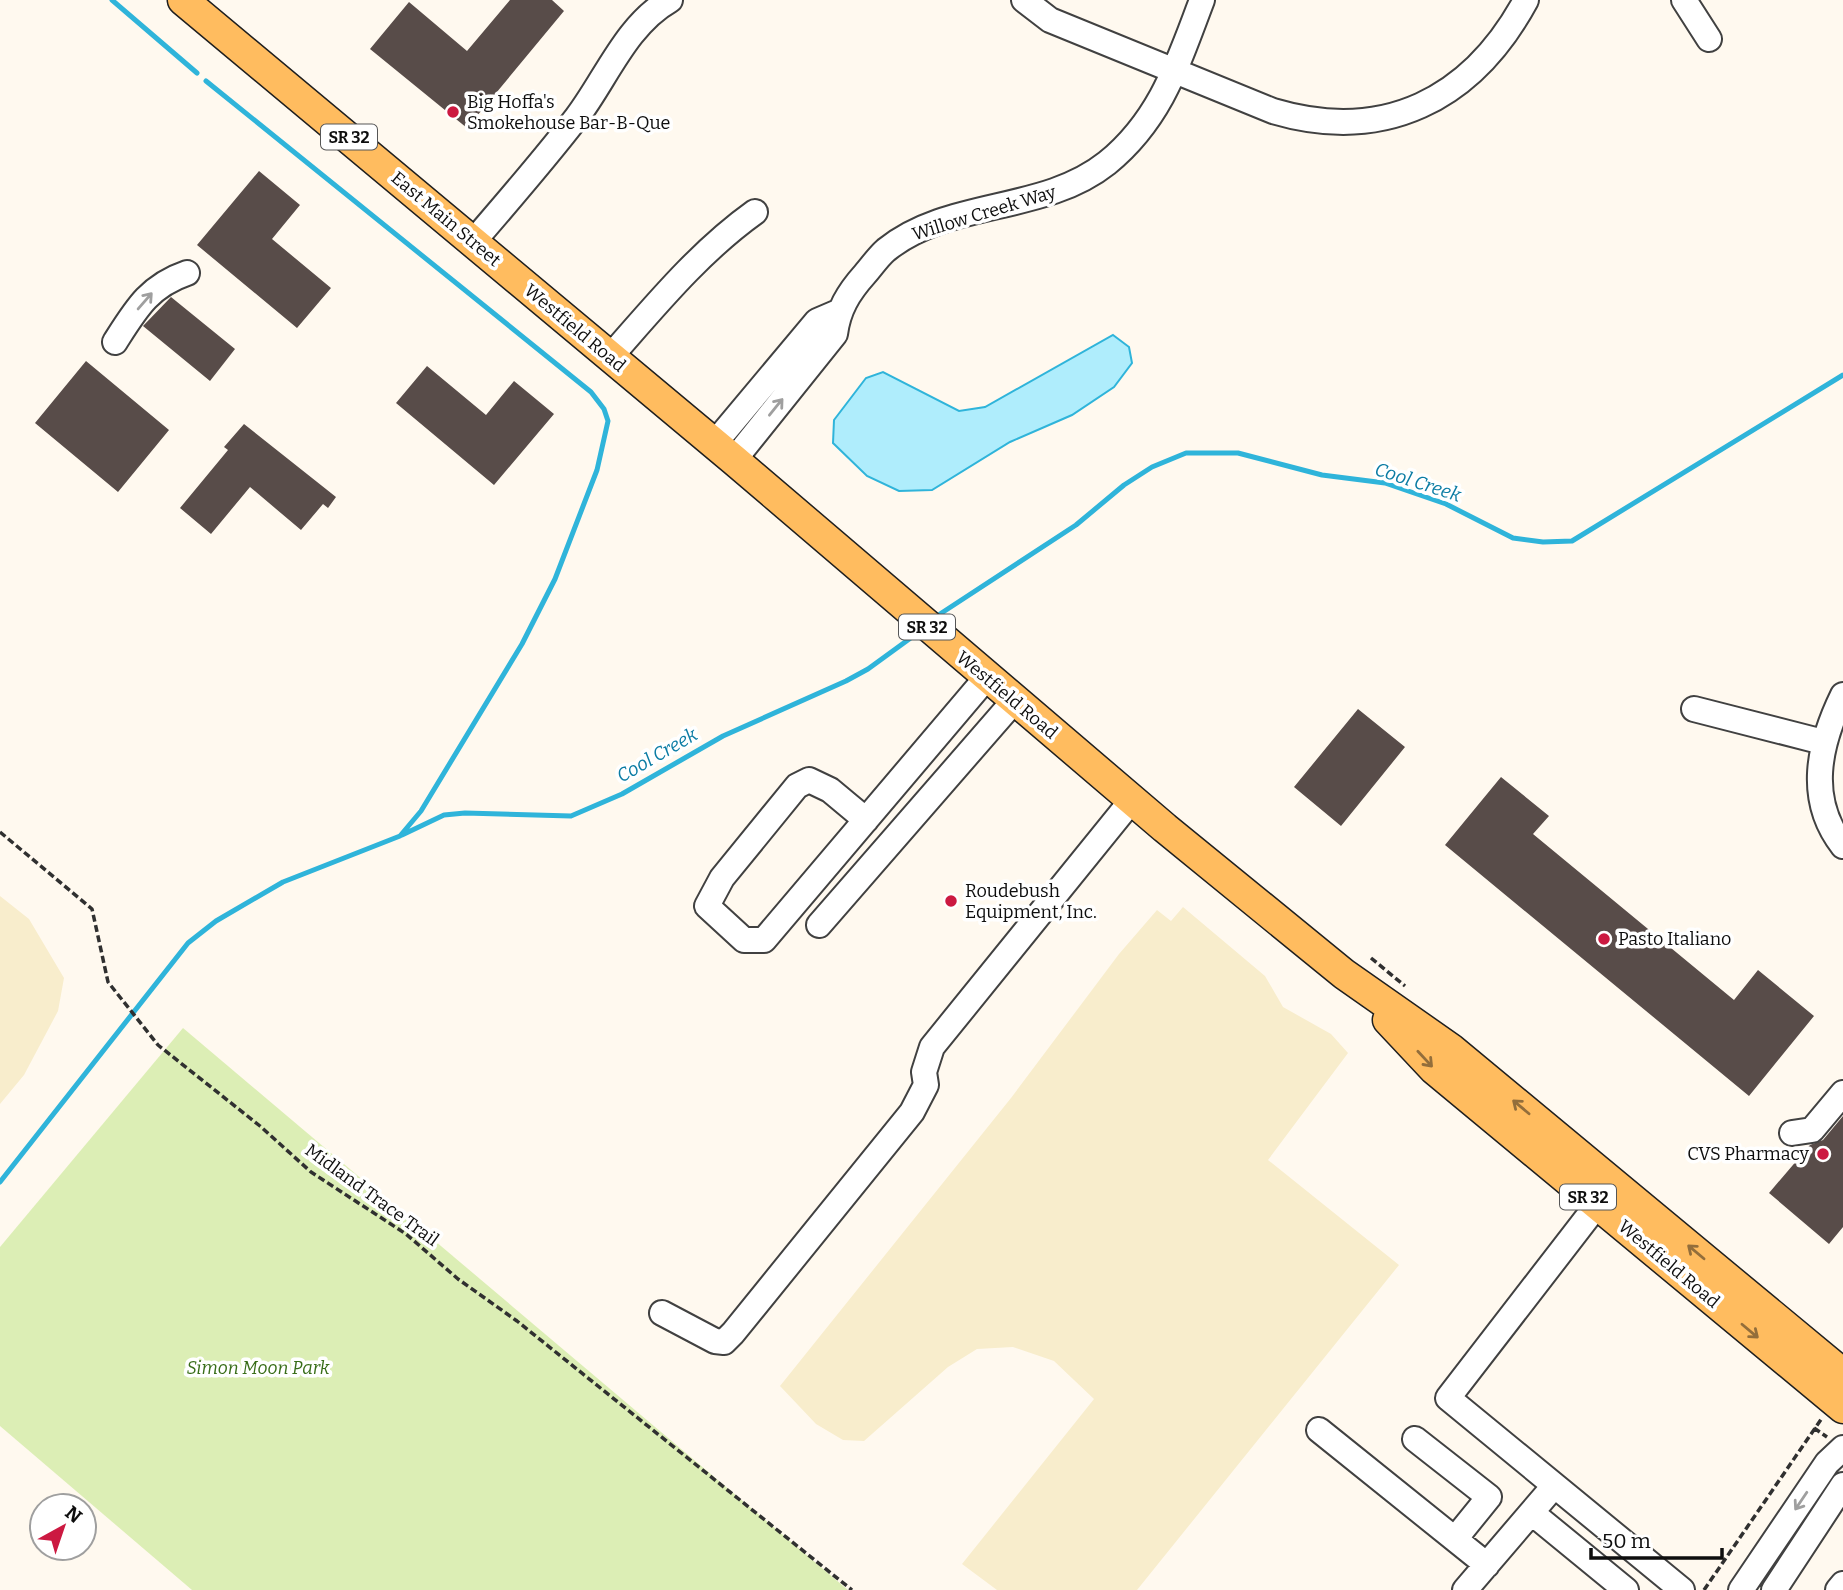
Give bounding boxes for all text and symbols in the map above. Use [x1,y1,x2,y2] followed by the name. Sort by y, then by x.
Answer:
[467,91,670,134] place label: Big Hoffa's Smokehouse Bar-B-Que
[445,104,461,120] marker: Big Hoffa's Smokehouse Bar-B-Que
[321,125,377,150] road number: SR 32
[387,167,506,271] street label: East Main Street
[909,181,1059,245] street label: Willow Creek Way
[520,279,630,377] street label: Westfield Road
[137,292,153,310] one-way arrow
[769,399,784,417] one-way arrow
[1372,457,1465,507] water label: Cool Creek
[899,614,955,640] road number: SR 32
[952,646,1062,744] street label: Westfield Road
[613,722,702,787] water label: Cool Creek
[965,880,1097,923] place label: Roudebush Equipment, Inc.
[943,893,959,909] marker: Roudebush Equipment, Inc.
[1618,928,1731,950] place label: Pasto Italiano
[1596,931,1612,947] marker: Pasto Italiano
[1416,1050,1433,1067] one-way arrow
[1513,1099,1531,1115] one-way arrow
[301,1139,443,1251] street label: Midland Trace Trail
[1687,1143,1809,1165] place label: CVS Pharmacy
[1815,1146,1831,1162] marker: CVS Pharmacy
[1560,1184,1616,1210] road number: SR 32
[1614,1215,1724,1313] street label: Westfield Road
[1688,1244,1706,1260] one-way arrow
[1740,1323,1758,1339] one-way arrow
[186,1357,330,1379] park label: Simon Moon Park
[1794,1491,1808,1510] one-way arrow
[28,1492,98,1562] north arrow
[61,1501,87,1528] text: N
[1591,1516,1722,1560] scale bar
[1602,1528,1651,1554] text: 50 m

